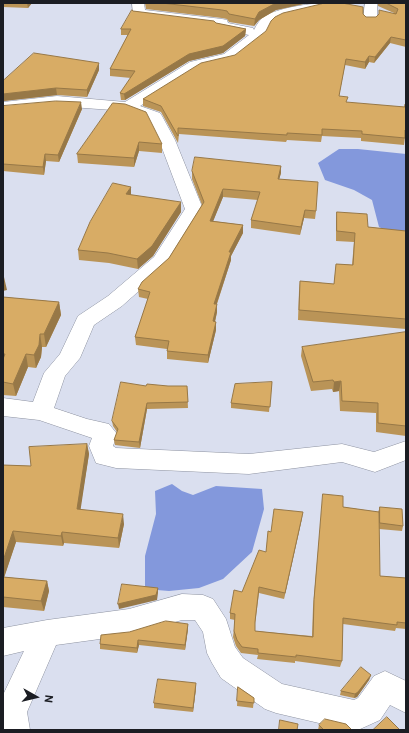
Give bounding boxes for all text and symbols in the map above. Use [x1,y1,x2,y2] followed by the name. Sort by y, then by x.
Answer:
[16,677,56,717] north arrow
[41,694,55,703] text: N

